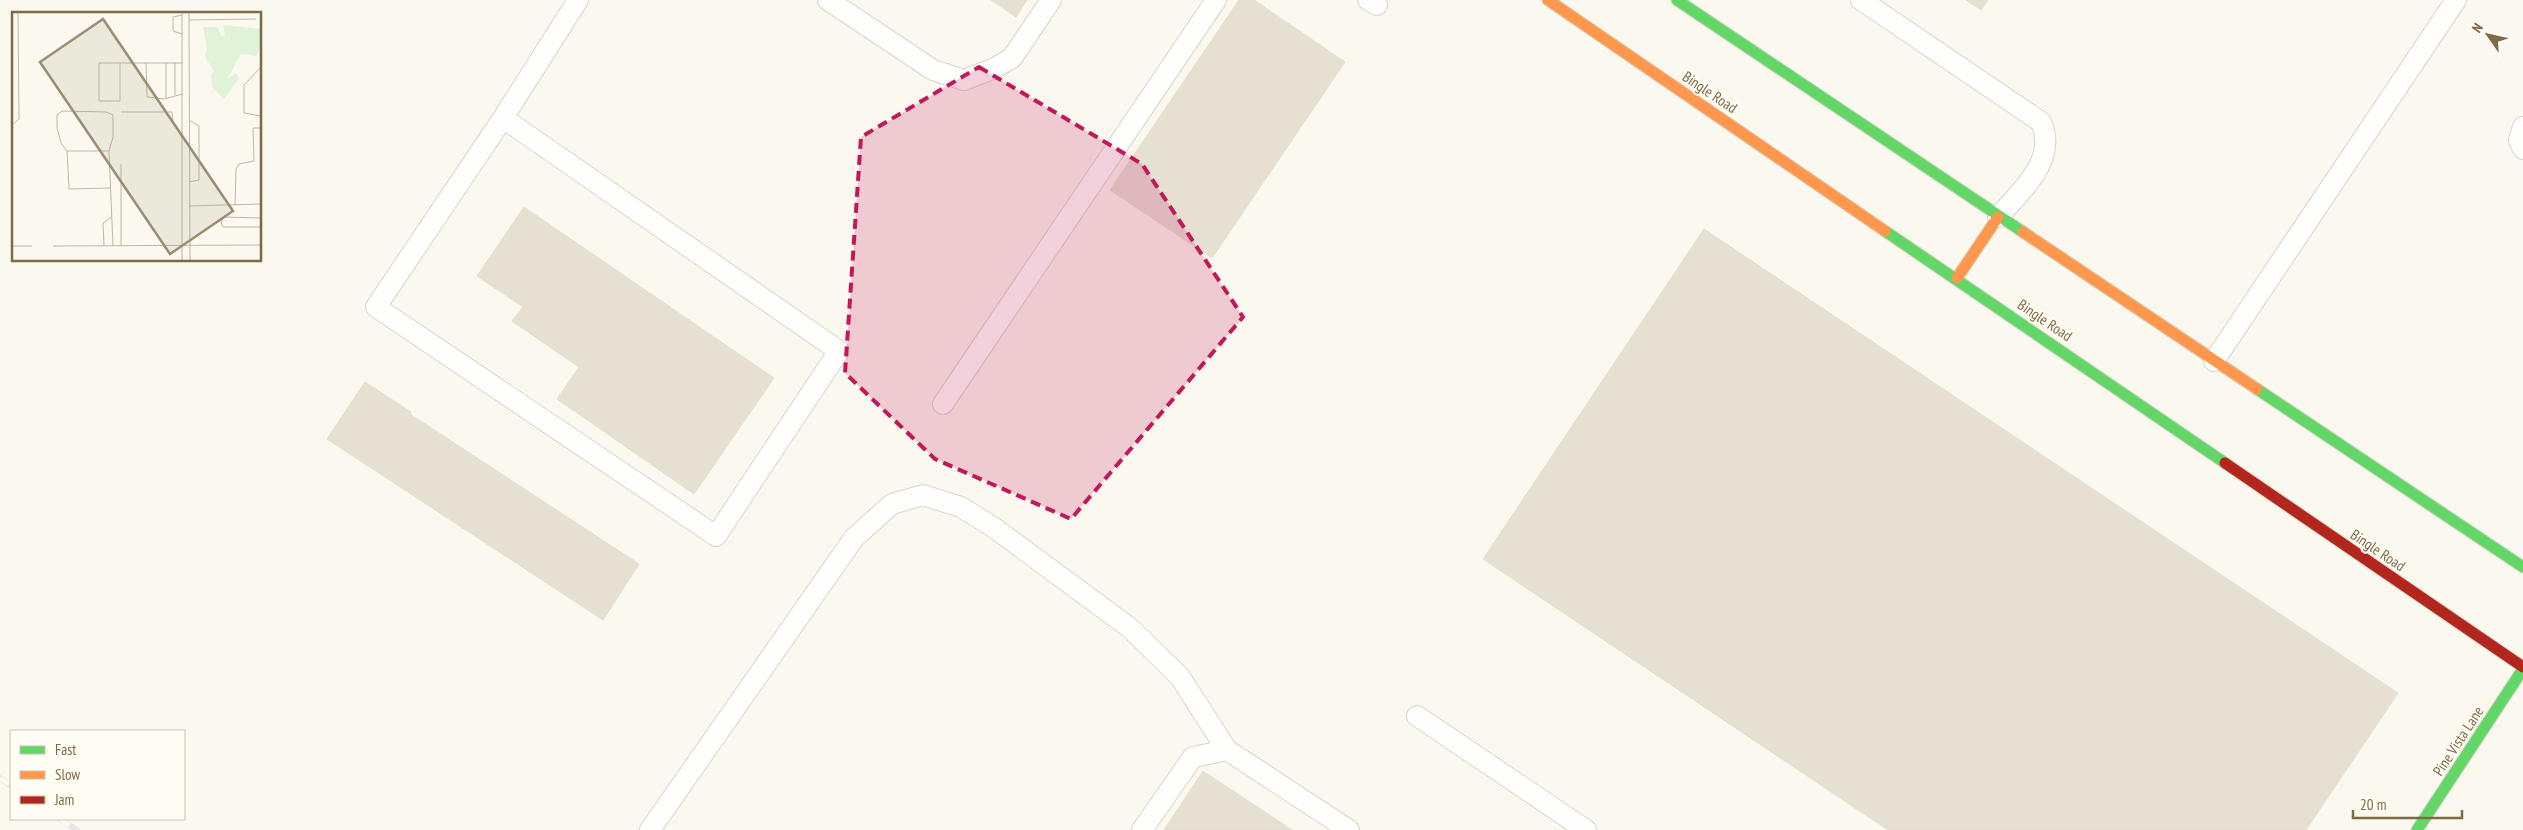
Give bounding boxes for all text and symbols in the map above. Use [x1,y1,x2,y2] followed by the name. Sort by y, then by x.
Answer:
[2463,10,2513,60] north arrow
[12,12,261,261] inset map
[2468,20,2487,36] text: N
[1679,67,1741,117] street label: Bingle Road
[2014,295,2076,345] street label: Bingle Road
[2347,525,2409,575] street label: Bingle Road
[2429,703,2487,779] street label: Pine Vista Lane
[10,730,185,820] legend
[55,740,76,759] text: Fast
[55,765,80,784] text: Slow
[2353,788,2462,820] scale bar
[54,790,74,809] text: Jam
[2360,795,2386,814] text: 20 m

